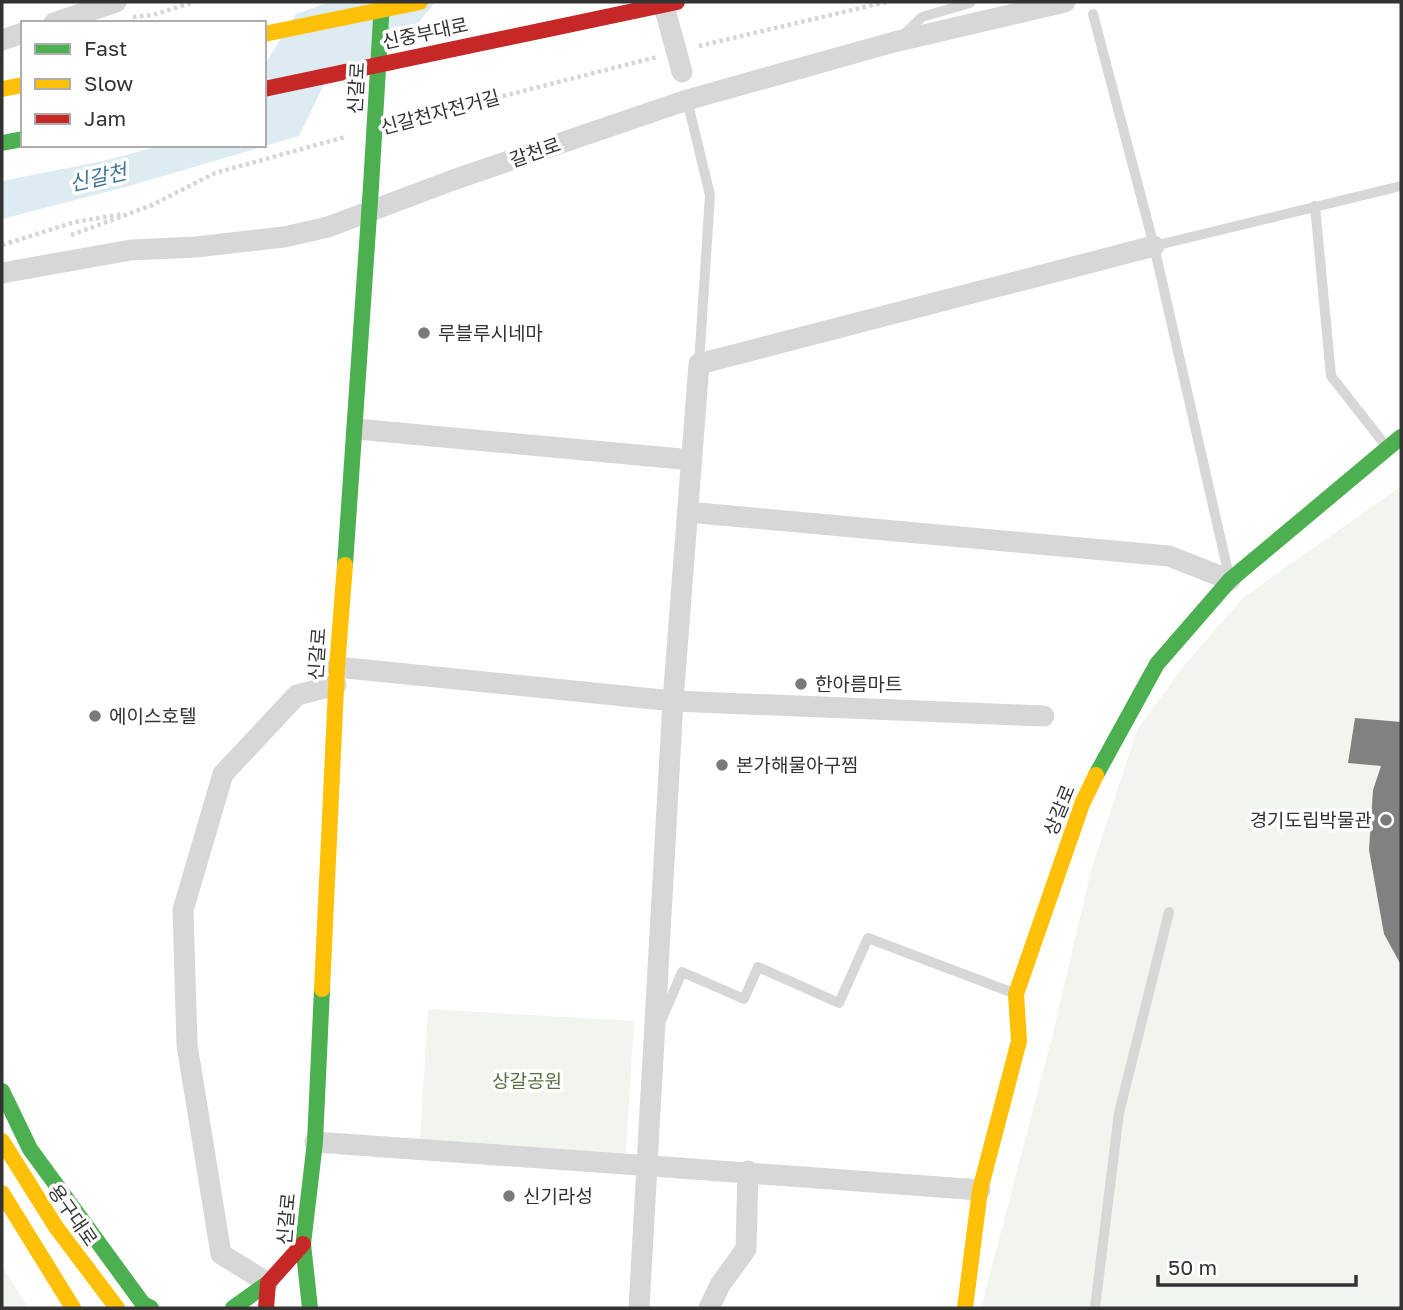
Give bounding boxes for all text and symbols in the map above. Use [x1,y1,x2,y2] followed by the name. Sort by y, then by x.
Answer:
[380,12,470,53] street label: 신중부대로
[21,21,266,147] legend
[84,35,127,61] text: Fast
[343,61,368,115] street label: 신갈로
[84,70,133,96] text: Slow
[378,85,502,138] street label: 신갈천자전거길
[84,105,126,131] text: Jam
[506,132,563,171] street label: 갈천로
[67,157,132,196] water label: 신갈천
[438,321,543,344] place label: 루블루시네마
[416,325,432,341] marker: 루블루시네마
[303,627,330,681] street label: 신갈로
[815,672,902,695] place label: 한아름마트
[793,676,809,692] marker: 한아름마트
[109,704,196,727] place label: 에이스호텔
[87,708,103,724] marker: 에이스호텔
[736,753,858,776] place label: 본가해물아구찜
[714,757,730,773] marker: 본가해물아구찜
[1038,781,1079,838] street label: 상갈로
[1250,808,1372,831] place label: 경기도립박물관
[1378,812,1394,828] marker: 경기도립박물관
[492,1069,562,1092] park label: 상갈공원
[44,1179,103,1250] street label: 용구대로
[523,1184,593,1207] place label: 신기라성
[501,1188,517,1204] marker: 신기라성
[272,1192,299,1246] street label: 신갈로
[1158,1244,1356,1288] scale bar
[1168,1254,1217,1280] text: 50 m

